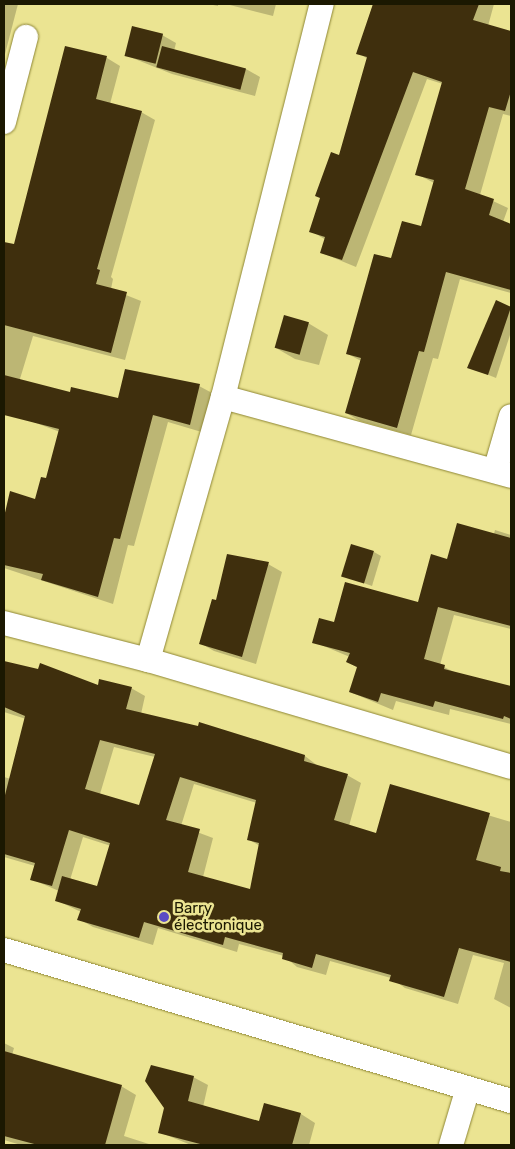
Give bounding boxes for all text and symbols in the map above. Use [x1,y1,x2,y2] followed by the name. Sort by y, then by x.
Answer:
[174,899,262,934] place label: Barry électronique
[158,911,170,923] marker: Barry électronique

